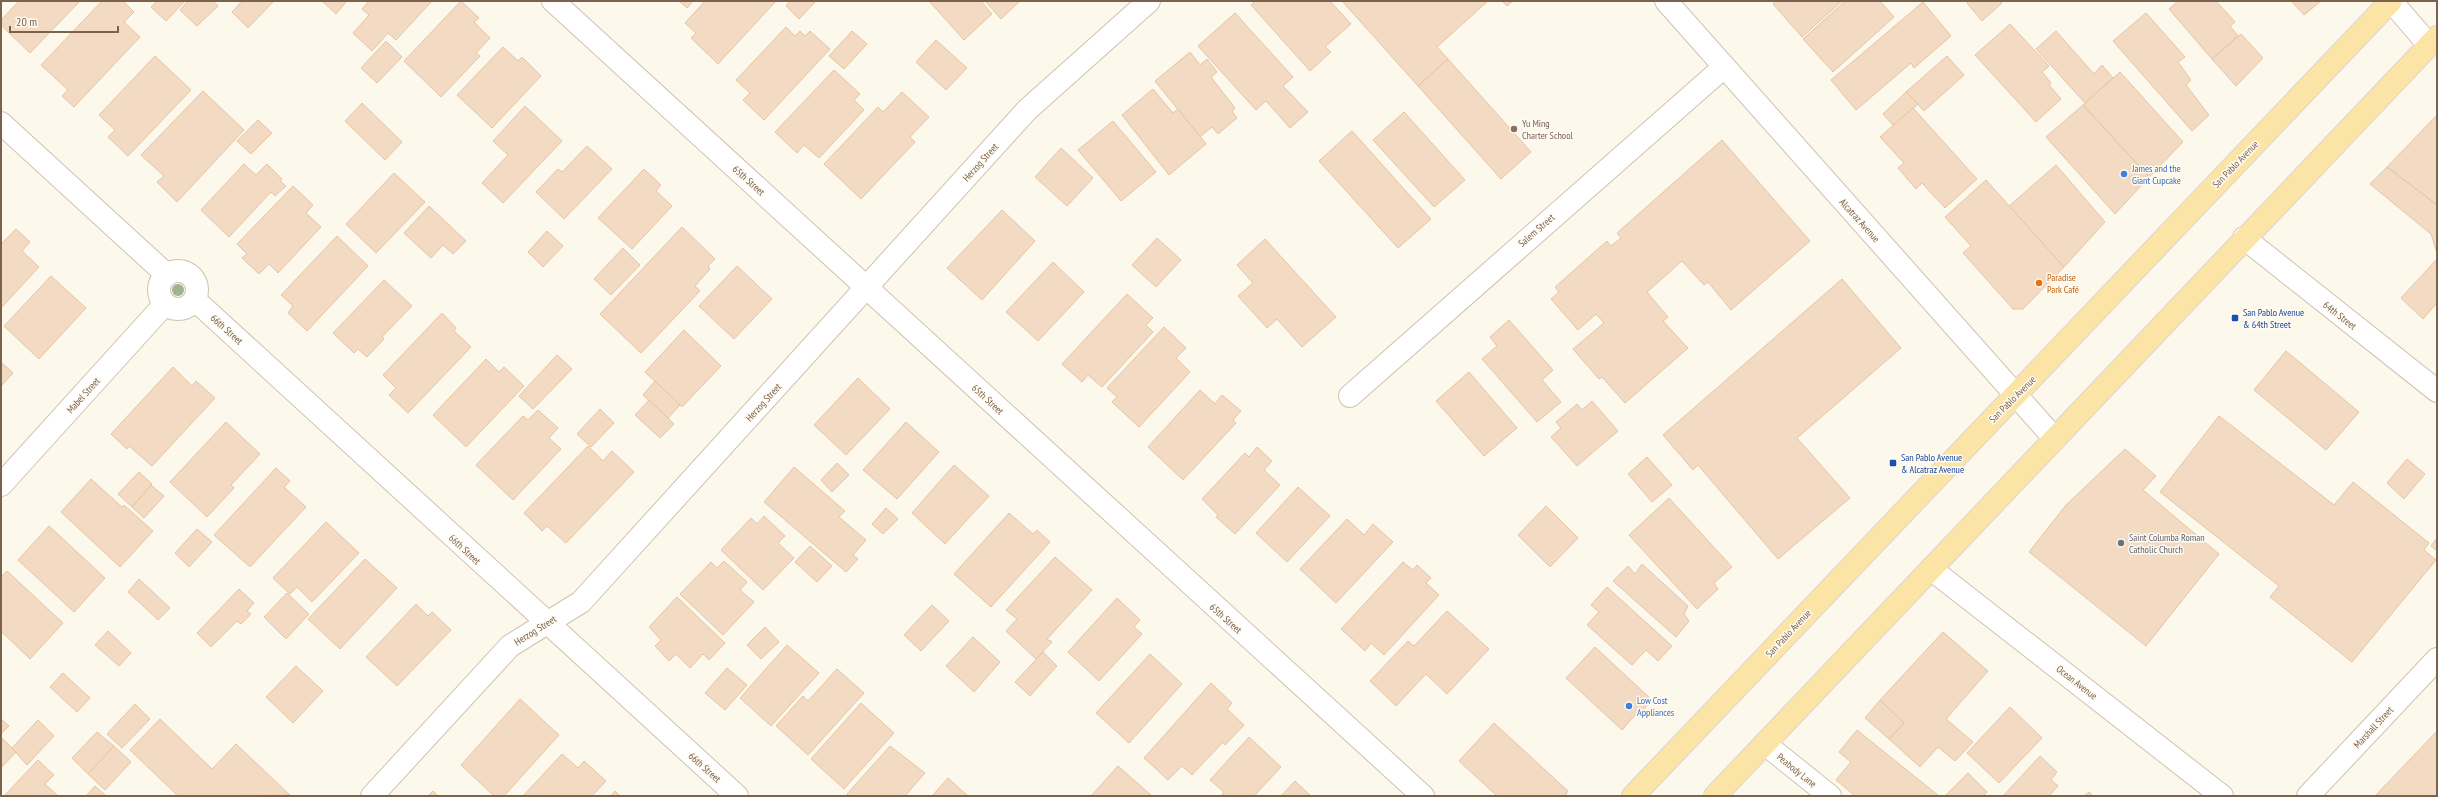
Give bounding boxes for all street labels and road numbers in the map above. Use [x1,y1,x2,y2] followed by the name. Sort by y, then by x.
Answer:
[2209,138,2261,191] street label: San Pablo Avenue
[960,140,1001,184] street label: Herzog Street
[730,162,768,198] street label: 65th Street
[1837,196,1883,245] street label: Alcatraz Avenue
[1515,211,1557,250] street label: Salem Street
[2320,298,2359,333] street label: 64th Street
[208,311,246,347] street label: 66th Street
[1986,373,2039,426] street label: San Pablo Avenue
[64,374,103,416] street label: Mabel Street
[743,380,784,424] street label: Herzog Street
[969,381,1007,418] street label: 65th Street
[446,531,484,568] street label: 66th Street
[1207,600,1245,636] street label: 65th Street
[1763,607,1814,660] street label: San Pablo Avenue
[512,612,559,648] street label: Herzog Street
[2054,662,2100,702] street label: Ocean Avenue
[2351,704,2396,751] street label: Marshall Street
[686,749,724,785] street label: 66th Street
[1774,750,1819,790] street label: Peabody Lane

